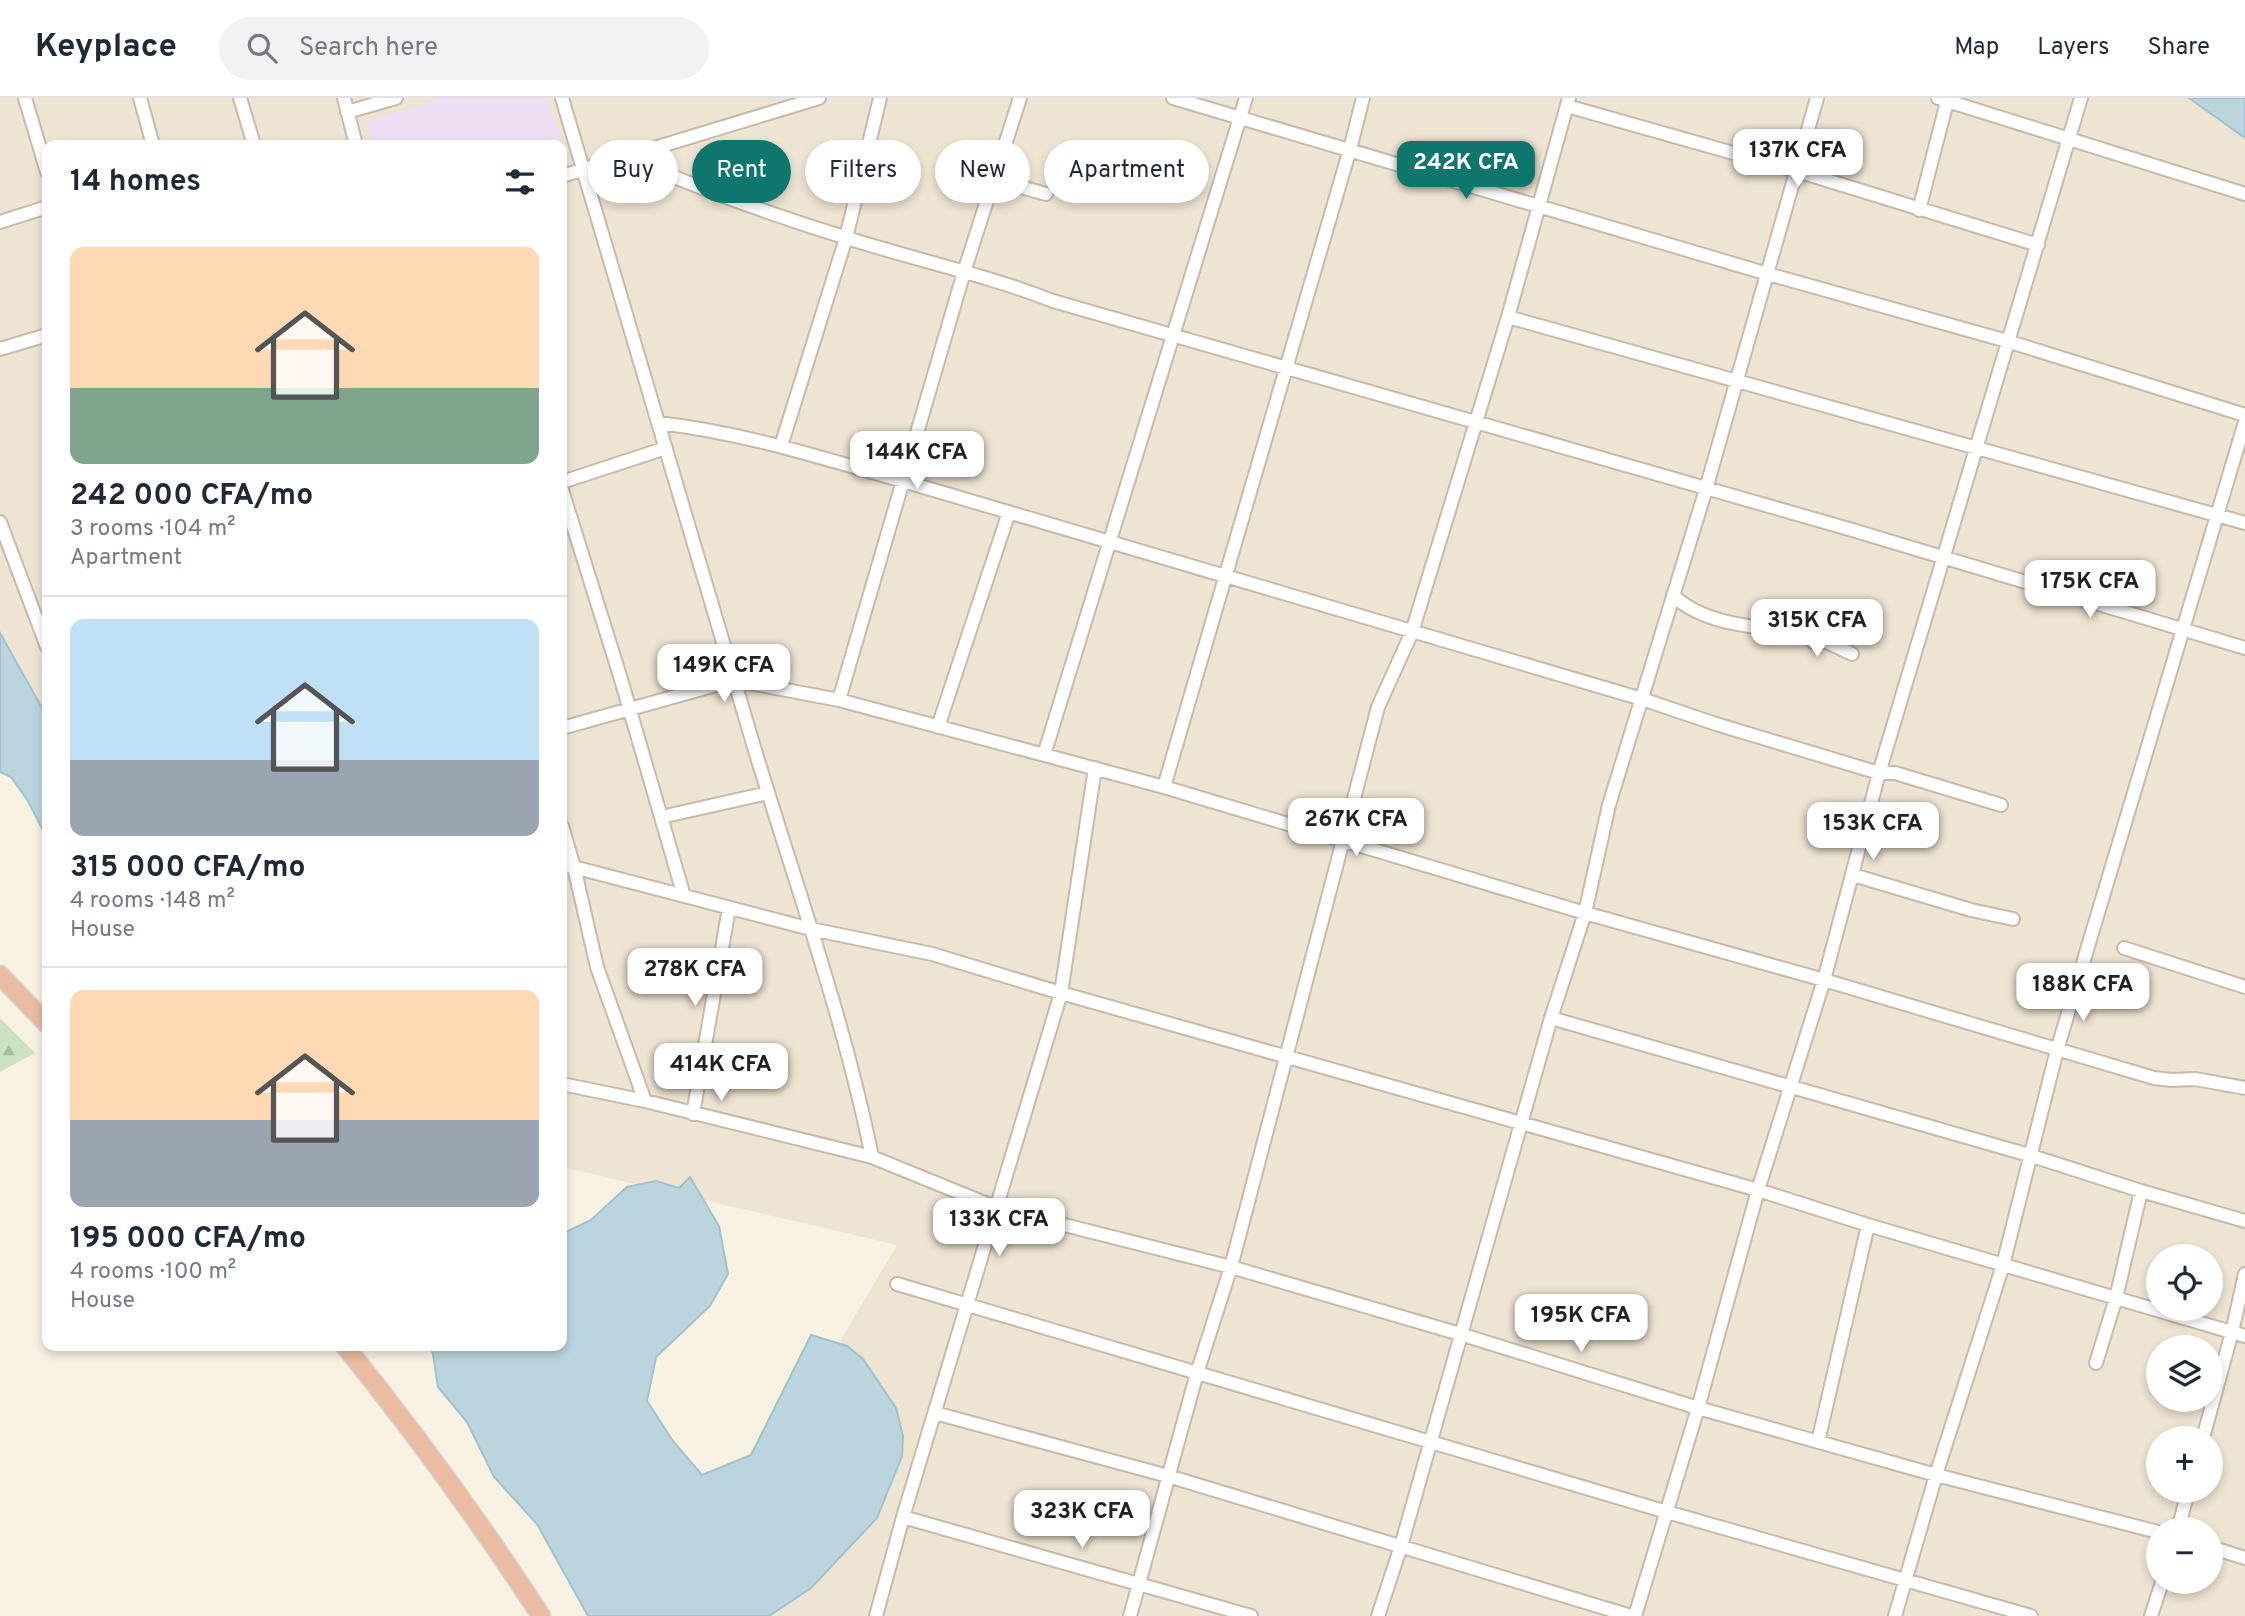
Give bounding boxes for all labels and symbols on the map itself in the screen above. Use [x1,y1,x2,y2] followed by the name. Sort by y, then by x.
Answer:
[1726,130,1870,189] pin: 137K CFA
[1394,141,1538,201] pin: 242K CFA
[845,432,989,491] pin: 144K CFA
[2018,560,2162,620] pin: 175K CFA
[1745,600,1889,659] pin: 315K CFA
[652,644,796,704] pin: 149K CFA
[1284,798,1428,858] pin: 267K CFA
[1801,802,1945,862] pin: 153K CFA
[623,948,767,1008] pin: 278K CFA
[2011,964,2155,1023] pin: 188K CFA
[649,1044,793,1103] pin: 414K CFA
[927,1198,1071,1258] pin: 133K CFA
[1509,1294,1653,1354] pin: 195K CFA
[1010,1490,1154,1550] pin: 323K CFA

